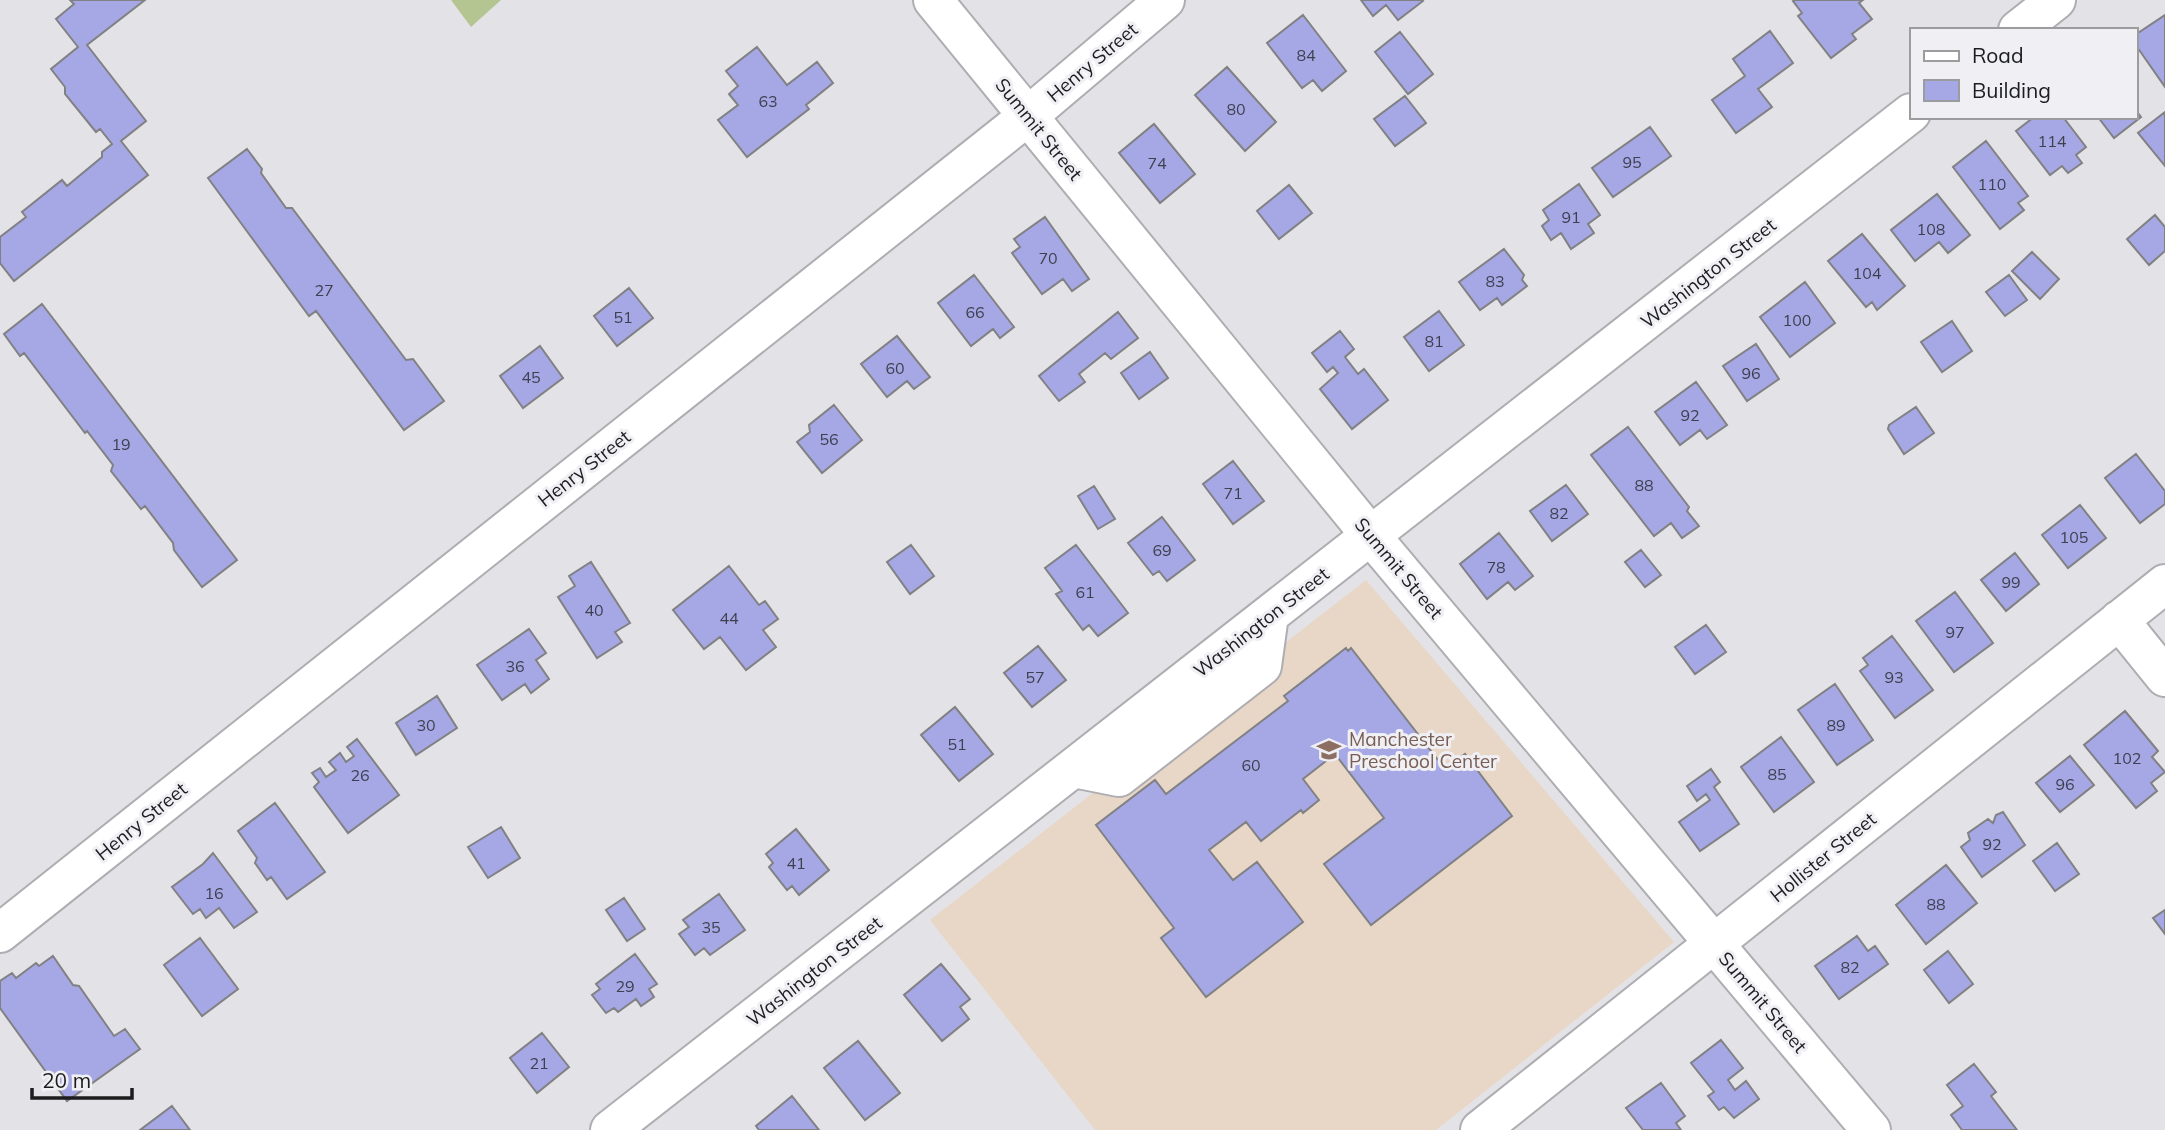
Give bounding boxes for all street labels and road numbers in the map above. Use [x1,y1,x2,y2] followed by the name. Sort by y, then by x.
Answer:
[1042,17,1143,107] street label: Henry Street
[990,73,1088,185] street label: Summit Street
[1636,212,1781,333] street label: Washington Street
[533,424,635,512] street label: Henry Street
[1350,512,1449,624] street label: Summit Street
[1189,561,1334,682] street label: Washington Street
[90,777,192,865] street label: Henry Street
[1765,807,1881,907] street label: Hollister Street
[742,910,887,1031] street label: Washington Street
[1714,946,1813,1058] street label: Summit Street

